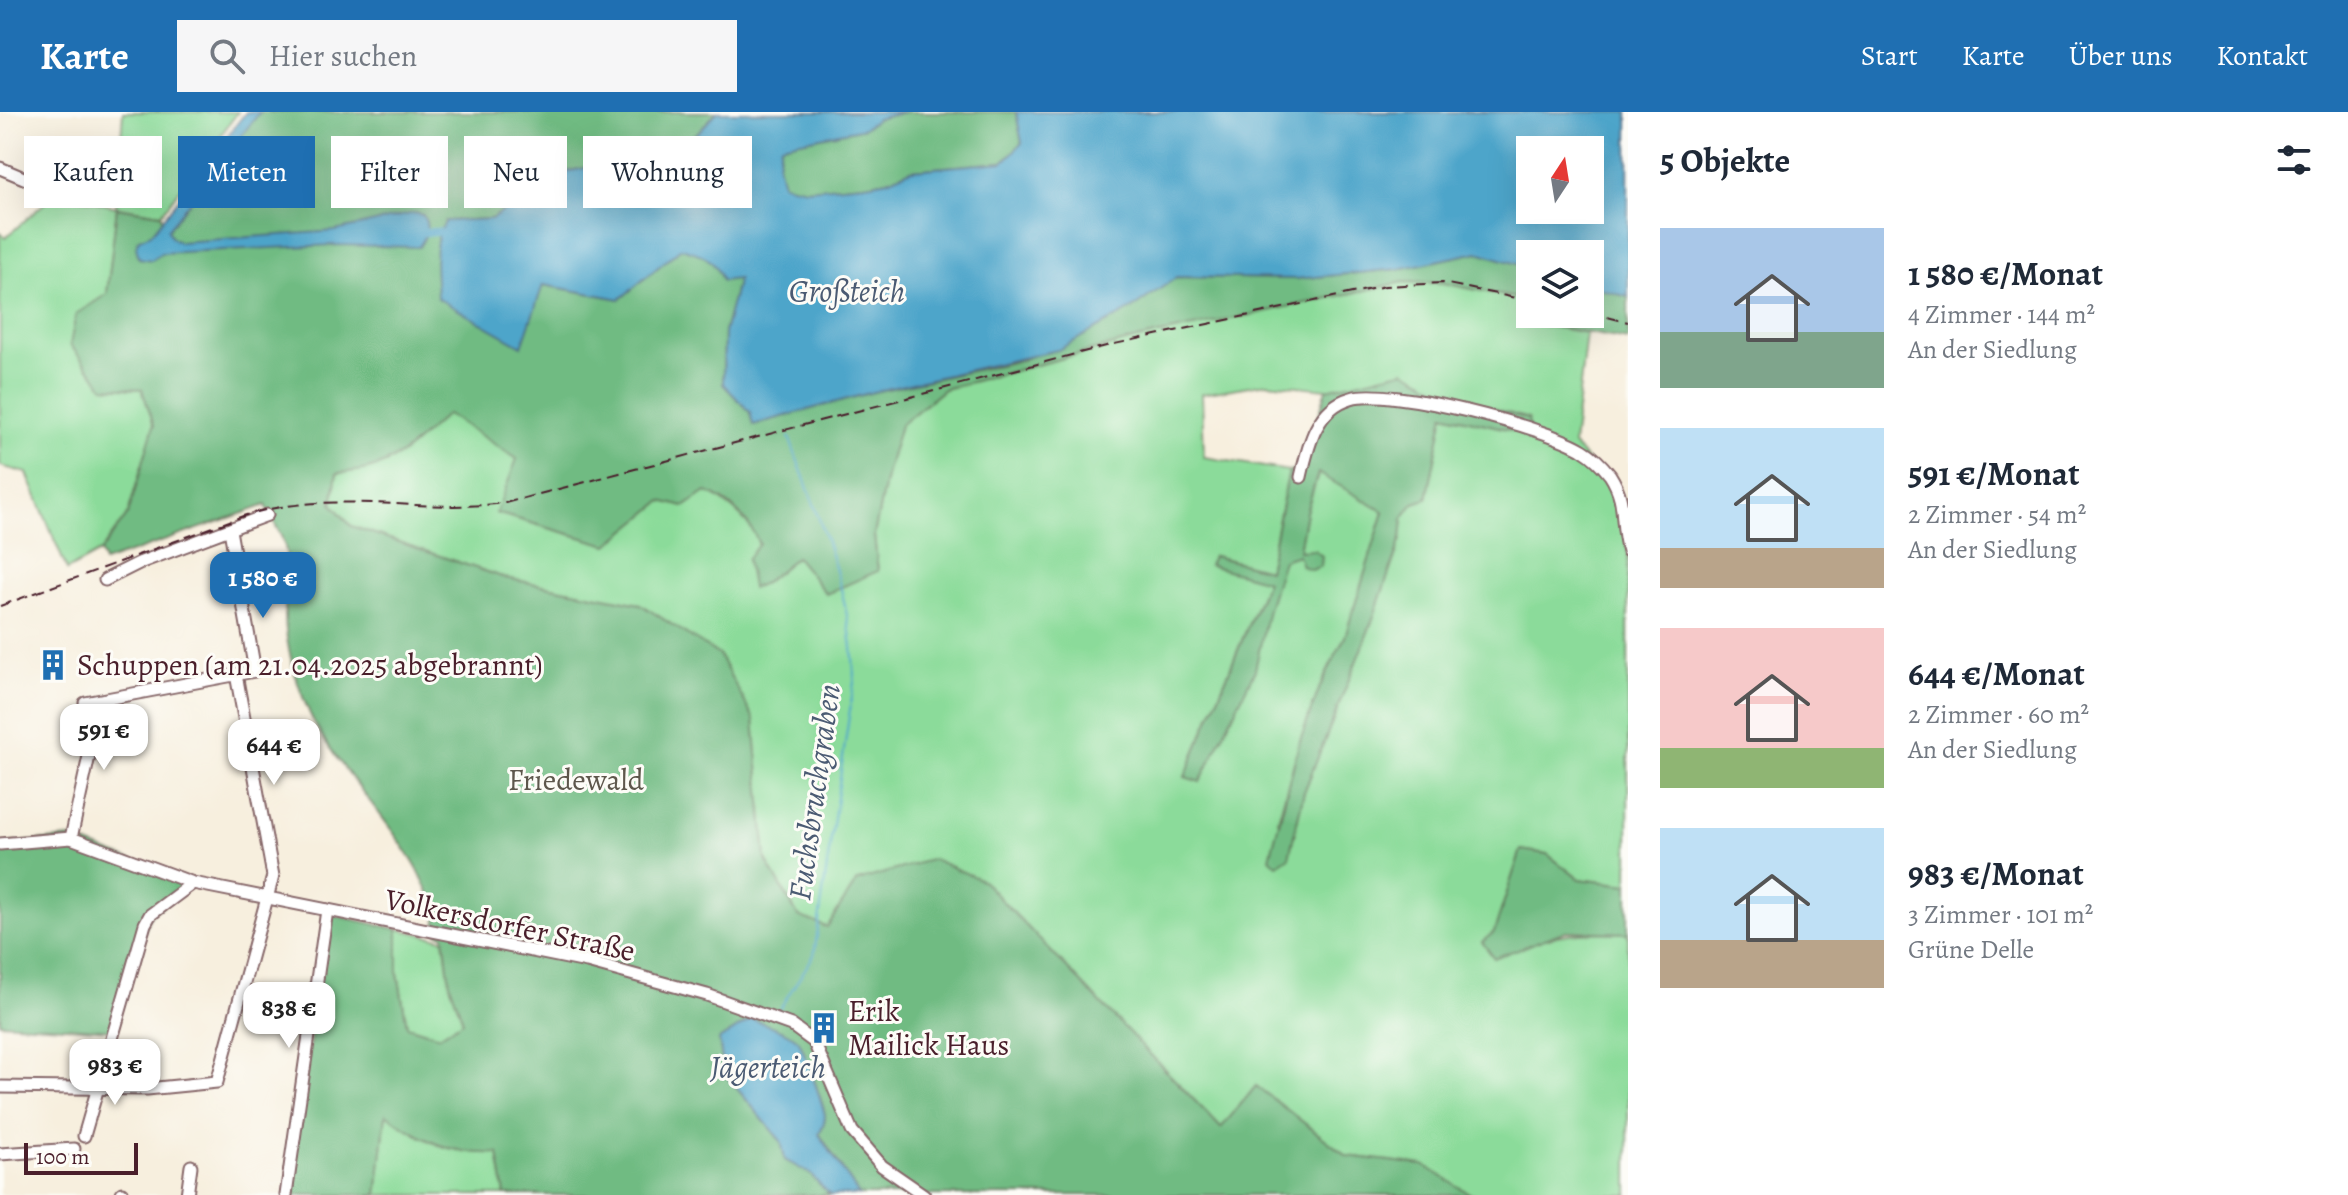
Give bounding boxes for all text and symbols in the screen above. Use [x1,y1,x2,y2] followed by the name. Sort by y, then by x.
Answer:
[177,20,737,92] search box
[40,30,129,82] text: Karte
[205,34,249,78] icon: search
[269,36,417,76] text: Hier suchen
[1861,37,1918,75] text: Start
[1962,37,2025,75] text: Karte
[2069,37,2173,75] text: Über uns
[2217,37,2308,75] text: Kontakt
[24,136,162,208] chip: Kaufen
[178,136,315,208] chip: Mieten
[331,136,448,208] chip: Filter
[464,136,567,208] chip: Neu
[583,136,752,208] chip: Wohnung
[1516,136,1604,224] north arrow
[1516,136,1604,328] map controls
[1660,137,1790,184] text: 5 Objekte
[2272,138,2316,182] icon: filters
[1516,240,1604,328] button: layers
[1908,250,2103,297] text: 1 580 €/Monat
[1724,260,1820,356] icon: home
[789,269,905,313] water label: Großteich
[1908,297,2095,332] text: 4 Zimmer · 144 m²
[1908,332,2077,367] text: An der Siedlung
[1908,450,2079,497] text: 591 €/Monat
[1724,460,1820,556] icon: home
[1908,497,2086,532] text: 2 Zimmer · 54 m²
[1908,532,2077,567] text: An der Siedlung
[189,552,337,620] pin: 1 580 €
[228,560,298,595] text: 1 580 €
[77,645,543,685] place label: Schuppen (am 21.04.2025 abgebrannt)
[36,648,70,682] building icon: Schuppen (am 21.04.2025 abgebrannt)
[1908,650,2085,697] text: 644 €/Monat
[1724,660,1820,756] icon: home
[777,681,851,903] water label: Fuchsbruchgraben
[1908,697,2089,732] text: 2 Zimmer · 60 m²
[48,704,160,772] pin: 591 €
[78,712,130,747] text: 591 €
[218,719,330,787] pin: 644 €
[246,727,302,762] text: 644 €
[1908,732,2077,767] text: An der Siedlung
[508,760,645,800] park label: Friedewald
[1908,850,2084,897] text: 983 €/Monat
[1724,860,1820,956] icon: home
[380,879,639,971] street label: Volkersdorfer Straße
[1908,897,2093,932] text: 3 Zimmer · 101 m²
[1908,932,2034,967] text: Grüne Delle
[233,982,345,1050] pin: 838 €
[261,990,317,1025] text: 838 €
[848,991,1009,1065] place label: Erik Mailick Haus
[807,1011,841,1045] building icon: Erik Mailick Haus
[59,1039,171,1107] pin: 983 €
[709,1045,826,1089] water label: Jägerteich
[87,1047,143,1082] text: 983 €
[24,1139,138,1175] scale bar
[36,1142,90,1172] text: 100 m

